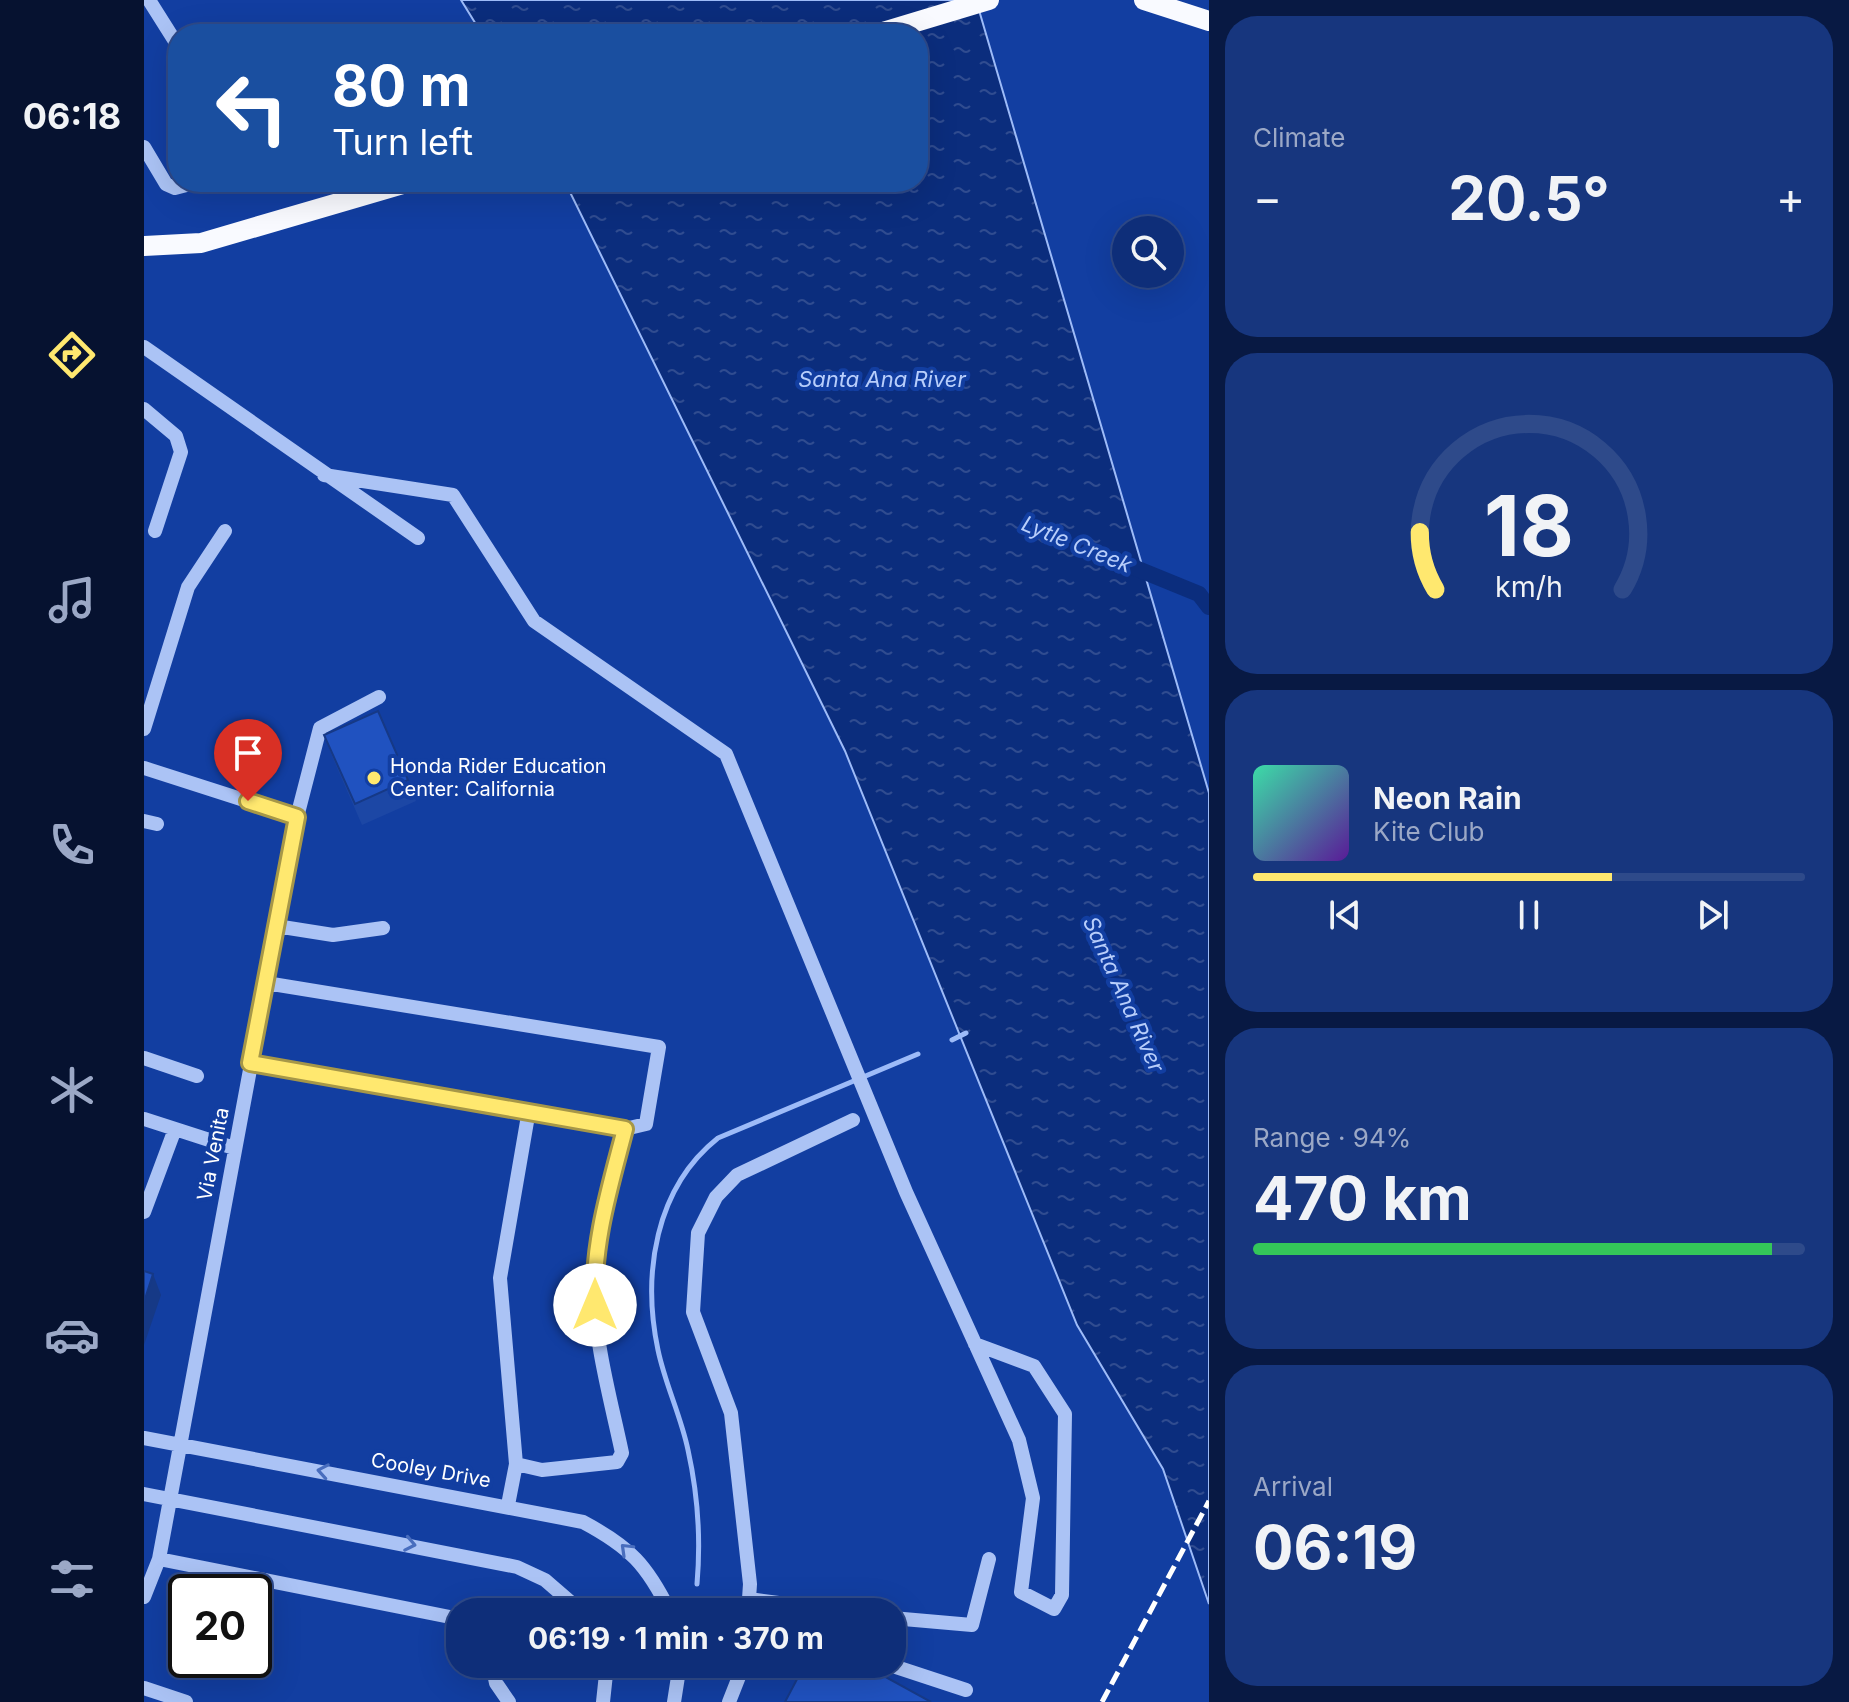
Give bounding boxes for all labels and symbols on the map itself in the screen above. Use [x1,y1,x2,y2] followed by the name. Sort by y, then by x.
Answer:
[798,366,966,392] water label: Santa Ana River
[1018,510,1137,578] water label: Lytle Creek
[214,719,282,801] pin
[390,754,607,801] place label: Honda Rider Education Center: California
[365,769,383,787] marker: Honda Rider Education Center: California
[1078,912,1170,1076] water label: Santa Ana River
[192,1105,234,1203] street label: Via Venita
[553,1263,637,1347] position arrow
[369,1448,493,1492] street label: Cooley Drive
[317,1463,330,1480] one-way arrow
[403,1535,416,1552] one-way arrow
[621,1544,635,1559] one-way arrow
[168,1574,272,1678] speed limit sign: 20

